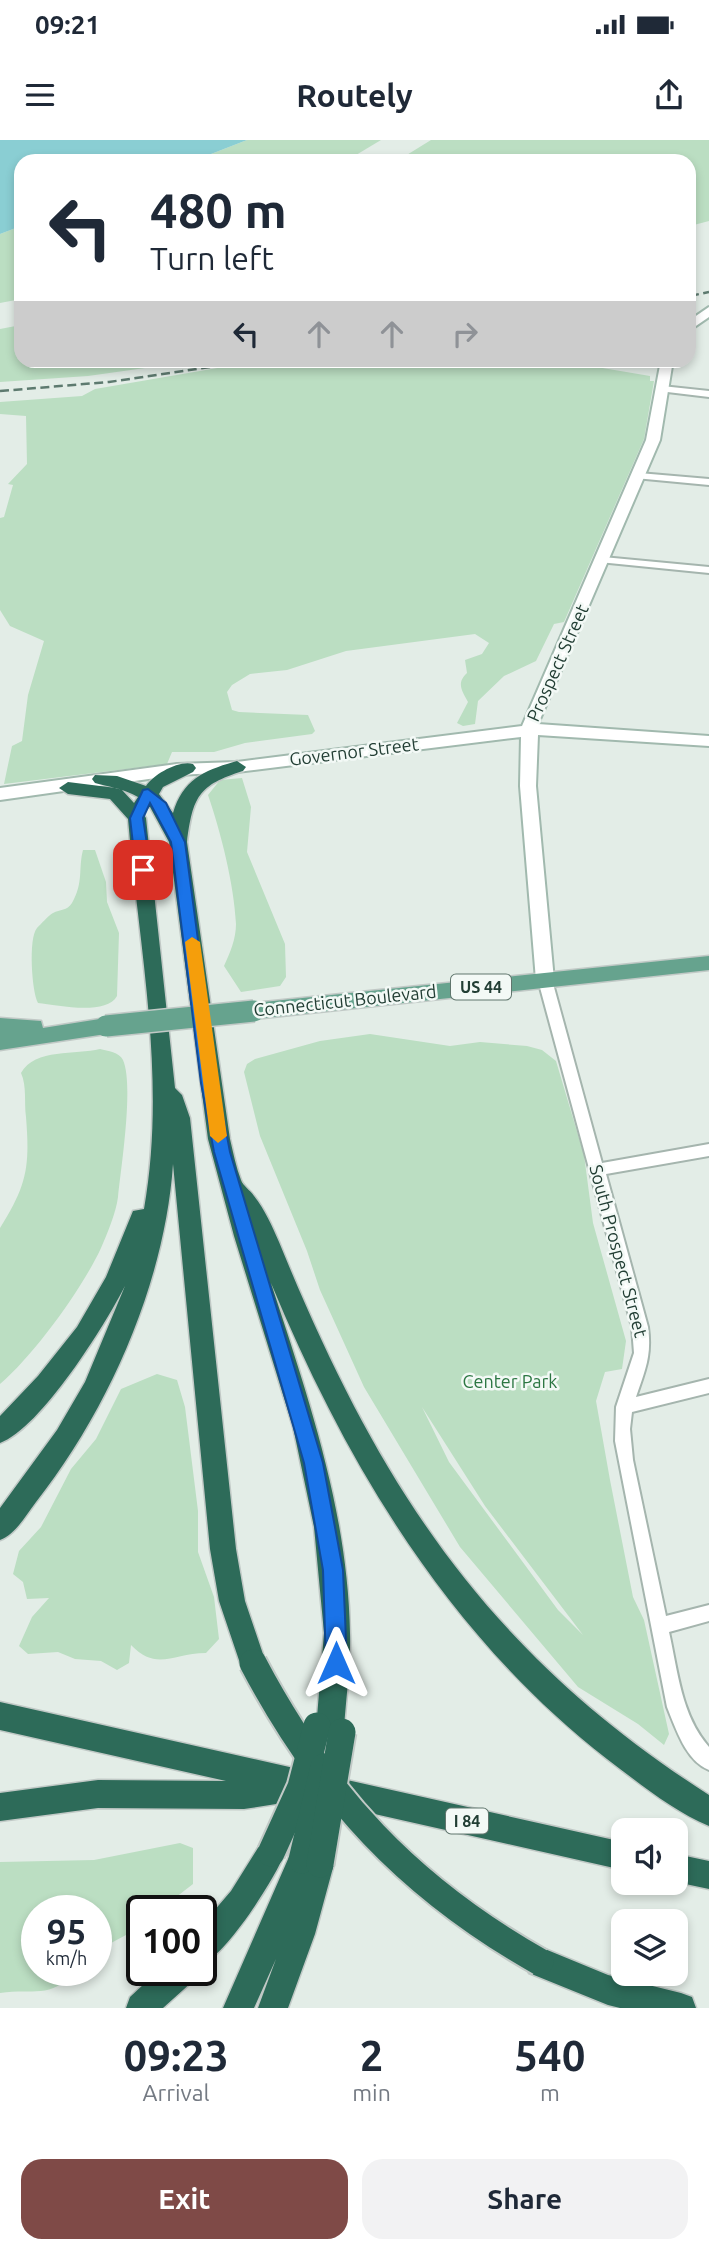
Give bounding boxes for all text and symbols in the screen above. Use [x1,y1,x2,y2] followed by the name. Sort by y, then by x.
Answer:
[35,10,100,39] text: 09:21
[21,76,59,114] icon: menu
[650,76,688,114] icon: share
[296,77,413,113] text: Routely
[35,182,126,273] icon: left
[150,182,287,237] text: 480 m
[150,240,274,276] text: Turn left
[227,315,265,353] icon: left
[300,315,338,353] icon: ahead
[373,315,411,353] icon: ahead
[446,315,484,353] icon: right
[522,601,592,724] street label: Prospect Street
[288,733,420,769] street label: Governor Street
[113,840,173,900] pin
[124,851,162,889] icon: arrive
[451,974,511,1000] road number: US 44
[252,980,437,1020] street label: Connecticut Boulevard
[586,1162,652,1339] street label: South Prospect Street
[463,1371,557,1391] park label: Center Park
[299,1626,373,1700] position arrow
[446,1808,488,1834] road number: I 84
[611,1818,688,1986] map controls
[611,1818,688,1895] button: sound
[126,1895,217,1986] speed limit sign: 100
[611,1909,688,1986] button: layers
[47,1911,86,1951] text: 95
[46,1948,87,1968] text: km/h
[124,2032,229,2079] text: 09:23
[360,2032,383,2079] text: 2
[514,2032,585,2079] text: 540
[143,2080,210,2105] text: Arrival
[352,2080,391,2105] text: min
[540,2080,560,2105] text: m
[21,2159,348,2239] button: Exit
[362,2159,688,2239] button: Share

